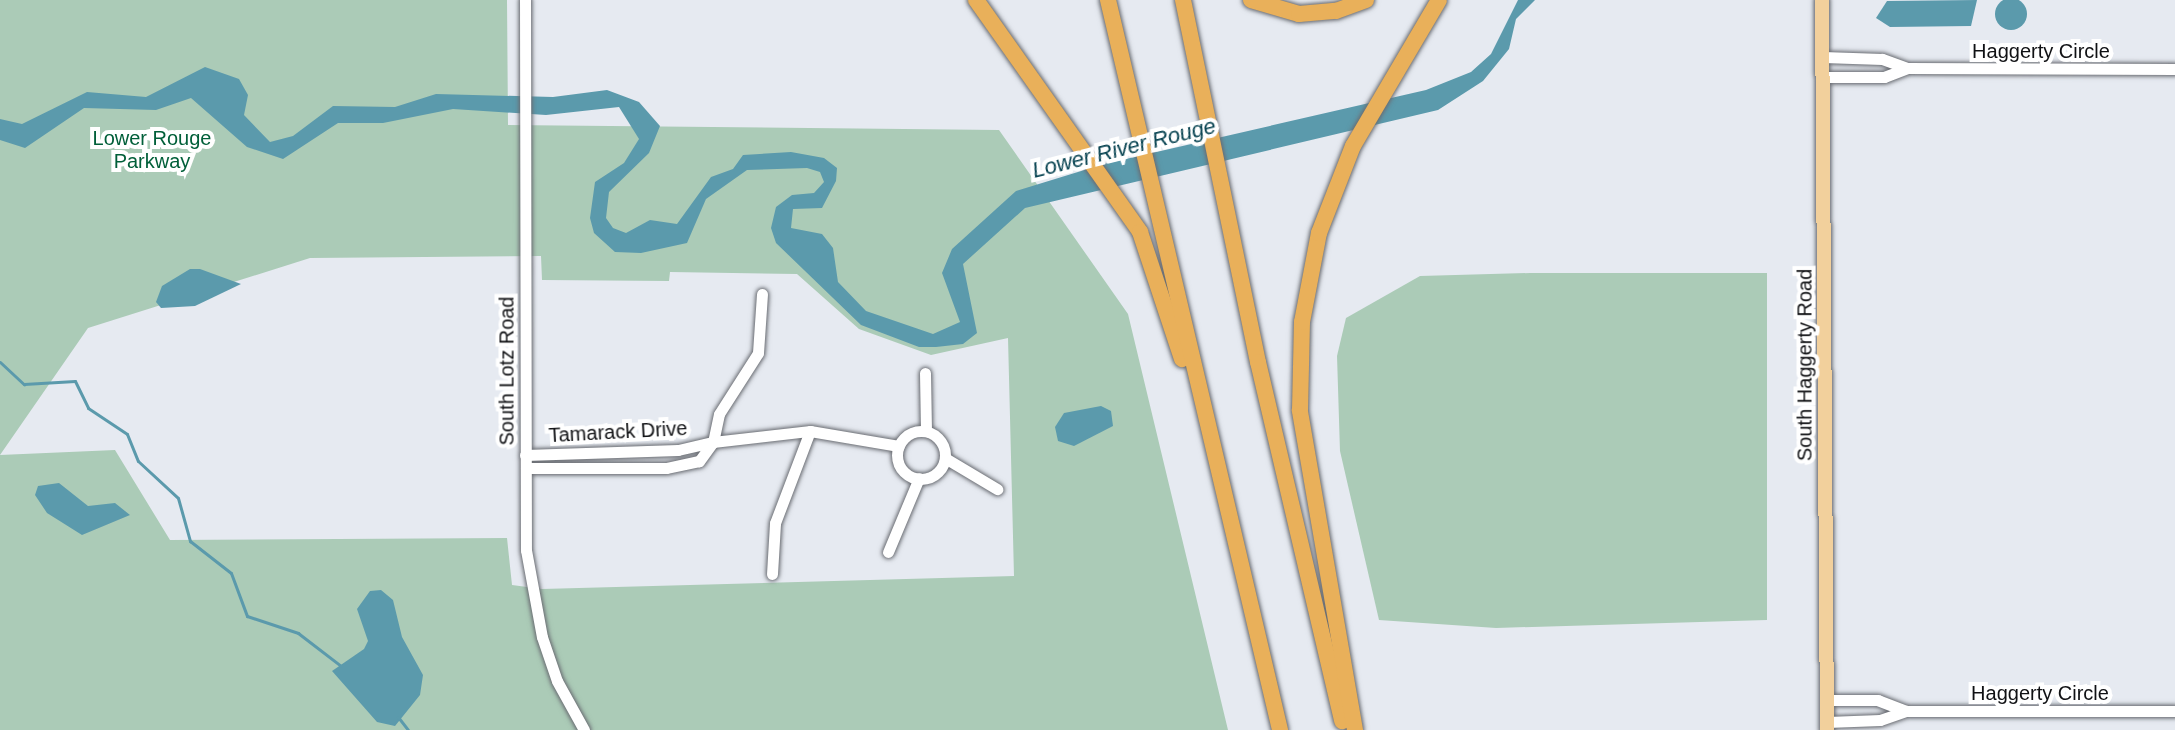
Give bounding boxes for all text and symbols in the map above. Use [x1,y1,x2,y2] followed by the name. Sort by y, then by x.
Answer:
[1972,39,2110,63] street label: Haggerty Circle
[1029,112,1219,184] water label: Lower River Rouge
[93,127,211,174] park label: Lower Rouge Parkway
[1793,269,1817,461] street label: South Haggerty Road
[495,297,519,445] street label: South Lotz Road
[548,416,688,448] street label: Tamarack Drive
[1971,681,2109,705] street label: Haggerty Circle

